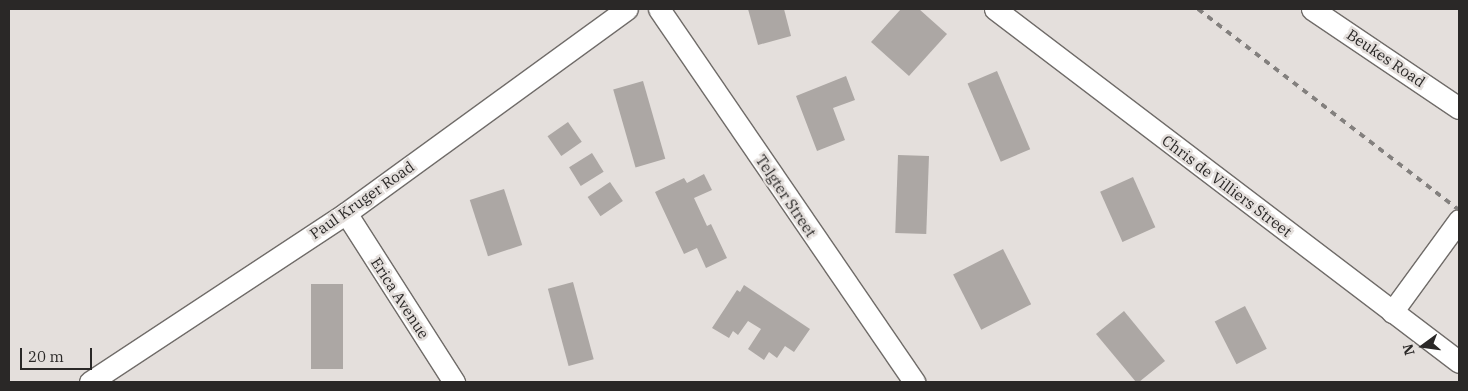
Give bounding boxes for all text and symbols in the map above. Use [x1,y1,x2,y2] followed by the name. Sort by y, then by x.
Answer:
[1343,25,1429,91] street label: Beukes Road
[1159,131,1295,241] street label: Chris de Villiers Street
[752,151,820,241] street label: Telgter Street
[306,157,418,243] street label: Paul Kruger Road
[367,254,433,342] street label: Erica Avenue
[1398,321,1448,371] north arrow
[22,338,95,370] scale bar
[1398,342,1419,357] text: N
[28,347,64,366] text: 20 m

